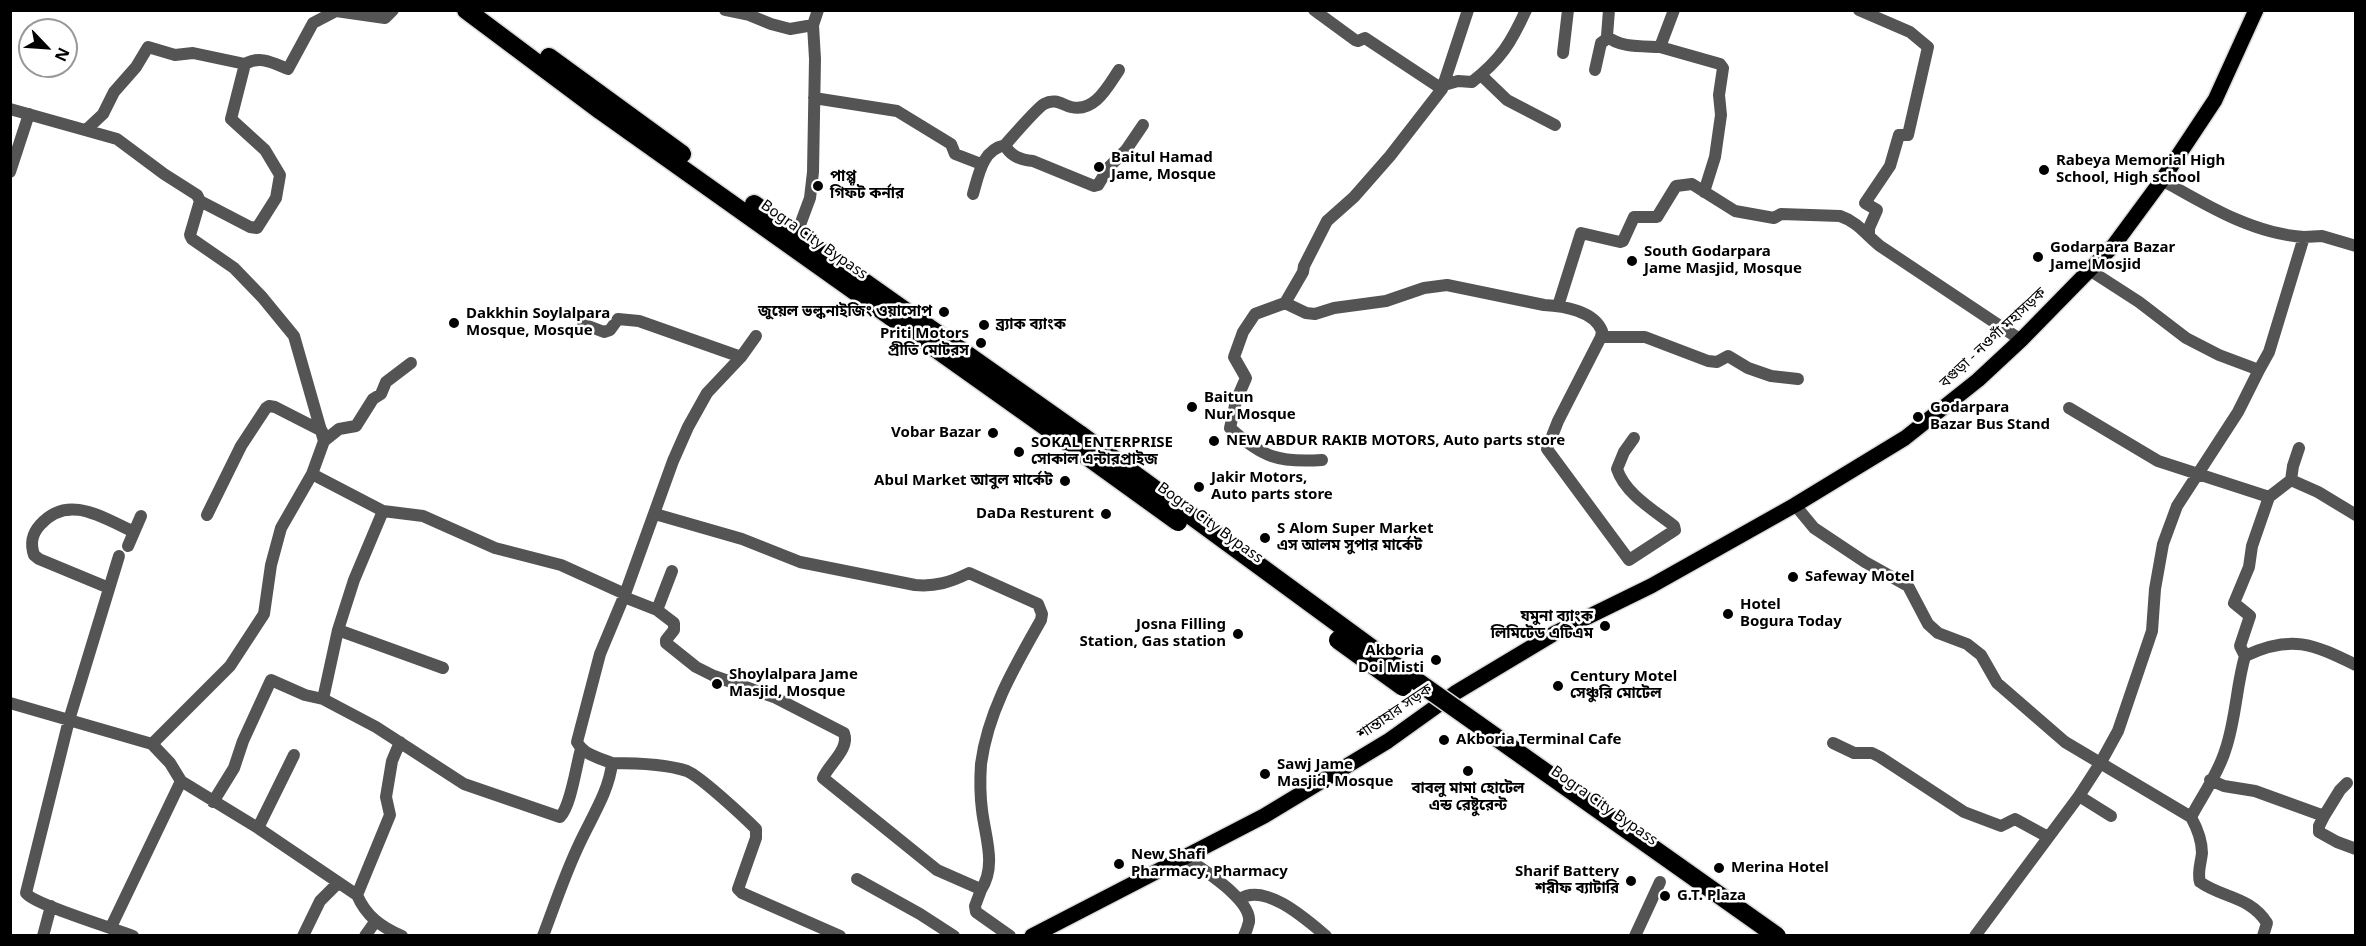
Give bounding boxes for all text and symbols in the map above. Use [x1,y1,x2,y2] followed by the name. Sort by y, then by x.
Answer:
[18,18,78,78] north arrow
[50,44,75,65] text: N
[1111,149,1216,184] place label: Baitul Hamad Jame, Mosque
[2056,152,2225,187] place label: Rabeya Memorial High School, High school
[1092,160,1106,174] marker: Baitul Hamad Jame, Mosque
[2037,163,2051,177] marker: Rabeya Memorial High School, High school
[830,168,904,203] place label: পাপ্পু গিফট কর্নার
[811,179,825,193] marker: পাপ্পু গিফট কর্নার
[757,196,871,284] street label: Bogra City Bypass
[2050,239,2175,274] place label: Godarpara Bazar Jame Mosjid
[1644,243,1802,278] place label: South Godarpara Jame Masjid, Mosque
[2031,250,2045,264] marker: Godarpara Bazar Jame Mosjid
[1625,254,1639,268] marker: South Godarpara Jame Masjid, Mosque
[1936,284,2050,392] street label: বগুড়া - নওগাঁ মহাসড়ক
[758,303,932,321] place label: জুয়েল ভল্কনাইজিং ওয়াসোপ
[466,305,610,340] place label: Dakkhin Soylalpara Mosque, Mosque
[937,305,951,319] marker: জুয়েল ভল্কনাইজিং ওয়াসোপ
[447,316,461,330] marker: Dakkhin Soylalpara Mosque, Mosque
[996,316,1066,334] place label: ব্র্যাক ব্যাংক
[977,318,991,332] marker: ব্র্যাক ব্যাংক
[880,325,969,360] place label: Priti Motors প্রীতি মোটরস
[974,336,988,350] marker: Priti Motors প্রীতি মোটরস
[1204,389,1296,424] place label: Baitun Nur Mosque
[1930,399,2050,434] place label: Godarpara Bazar Bus Stand
[1185,400,1199,414] marker: Baitun Nur Mosque
[1911,410,1925,424] marker: Godarpara Bazar Bus Stand
[891,424,981,442] place label: Vobar Bazar
[986,426,1000,440] marker: Vobar Bazar
[1226,432,1565,450] place label: NEW ABDUR RAKIB MOTORS, Auto parts store
[1031,434,1173,469] place label: SOKAL ENTERPRISE সোকাল এন্টারপ্রাইজ
[1207,434,1221,448] marker: NEW ABDUR RAKIB MOTORS, Auto parts store
[1012,445,1026,459] marker: SOKAL ENTERPRISE সোকাল এন্টারপ্রাইজ
[1211,469,1333,504] place label: Jakir Motors, Auto parts store
[874,472,1053,490] place label: Abul Market আবুল মার্কেট
[1058,474,1072,488] marker: Abul Market আবুল মার্কেট
[1154,479,1266,567] street label: Bogra City Bypass
[1192,480,1206,494] marker: Jakir Motors, Auto parts store
[976,505,1094,523] place label: DaDa Resturent
[1099,507,1113,521] marker: DaDa Resturent
[1277,520,1434,555] place label: S Alom Super Market এস আলম সুপার মার্কেট
[1258,531,1272,545] marker: S Alom Super Market এস আলম সুপার মার্কেট
[1805,568,1914,586] place label: Safeway Motel
[1786,570,1800,584] marker: Safeway Motel
[1740,596,1842,631] place label: Hotel Bogura Today
[1721,607,1735,621] marker: Hotel Bogura Today
[1491,608,1593,643] place label: যমুনা ব্যাংক লিমিটেড এটিএম
[1080,616,1226,651] place label: Josna Filling Station, Gas station
[1598,619,1612,633] marker: যমুনা ব্যাংক লিমিটেড এটিএম
[1231,627,1245,641] marker: Josna Filling Station, Gas station
[1358,642,1424,677] place label: Akboria Doi Misti
[1429,653,1443,667] marker: Akboria Doi Misti
[729,666,858,701] place label: Shoylalpara Jame Masjid, Mosque
[1570,668,1677,703] place label: Century Motel সেঞ্চুরি মোটেল
[710,677,724,691] marker: Shoylalpara Jame Masjid, Mosque
[1551,679,1565,693] marker: Century Motel সেঞ্চুরি মোটেল
[1354,680,1436,744] street label: শান্তাহার সড়ক
[1456,731,1621,749] place label: Akboria Terminal Cafe
[1437,733,1451,747] marker: Akboria Terminal Cafe
[1277,756,1394,791] place label: Sawj Jame Masjid, Mosque
[1547,762,1661,850] street label: Bogra City Bypass
[1461,764,1475,778] marker: বাবলু মামা হোটেল এন্ড রেষ্টুরেন্ট
[1258,767,1272,781] marker: Sawj Jame Masjid, Mosque
[1412,780,1524,815] place label: বাবলু মামা হোটেল এন্ড রেষ্টুরেন্ট
[1131,846,1288,881] place label: New Shafi Pharmacy, Pharmacy
[1112,857,1126,871] marker: New Shafi Pharmacy, Pharmacy
[1731,859,1829,877] place label: Merina Hotel
[1712,861,1726,875] marker: Merina Hotel
[1515,863,1619,898] place label: Sharif Battery শরীফ ব্যাটারি
[1624,874,1638,888] marker: Sharif Battery শরীফ ব্যাটারি
[1677,887,1746,905] place label: G.T. Plaza
[1658,889,1672,903] marker: G.T. Plaza

